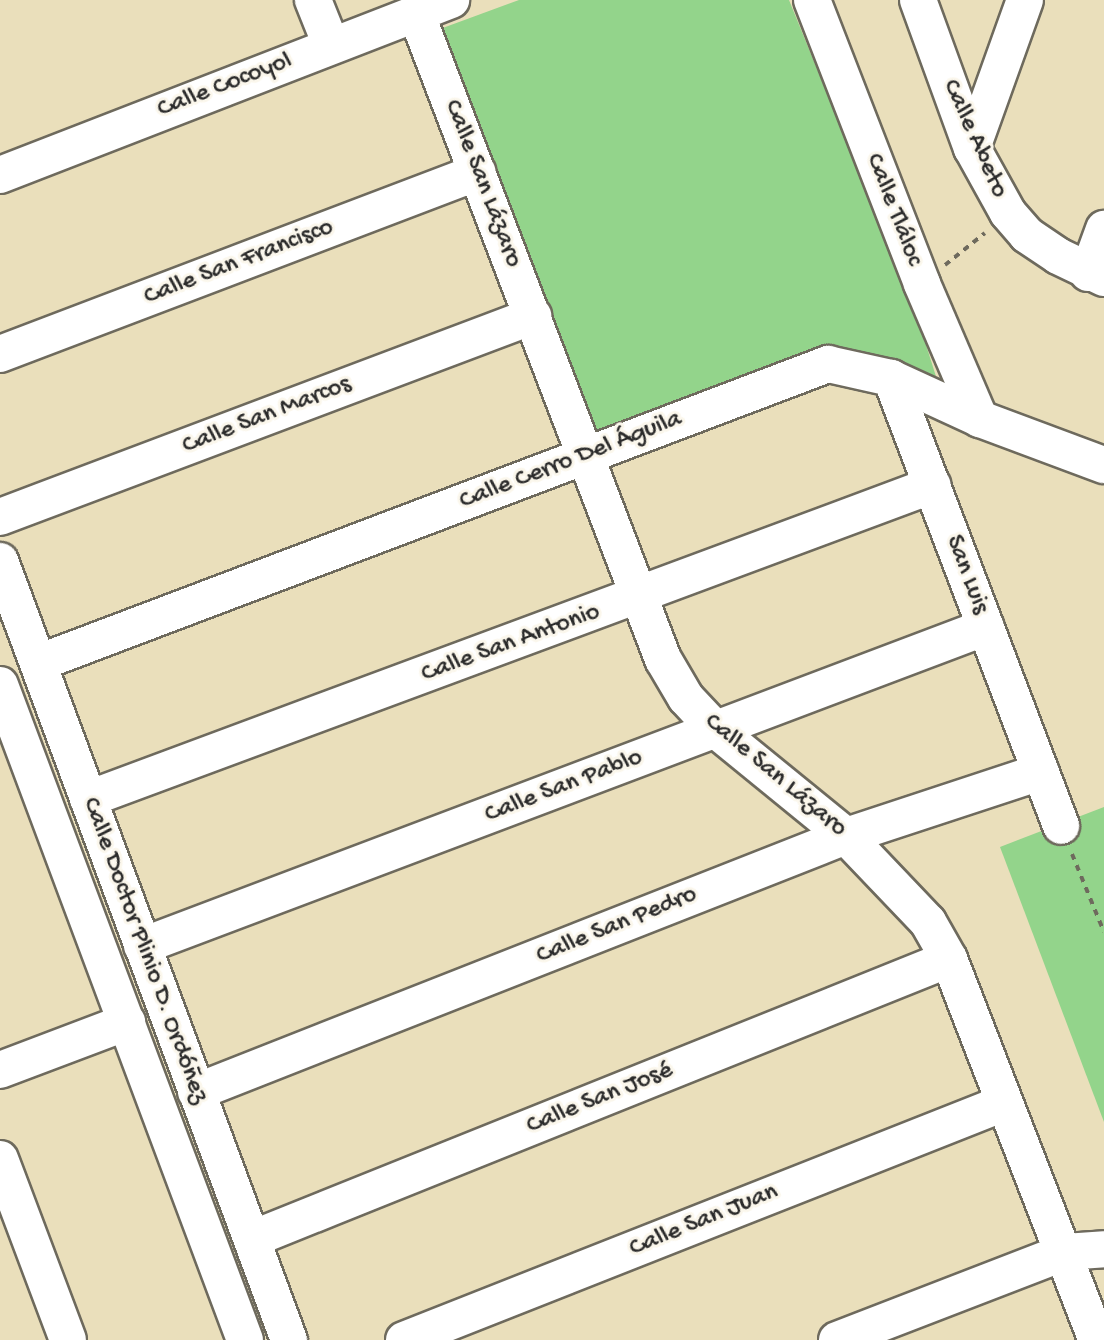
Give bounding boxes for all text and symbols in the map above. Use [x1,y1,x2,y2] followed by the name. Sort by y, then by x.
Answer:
[153,46,297,126] street label: Calle Cocoyol
[934,75,1014,203] street label: Calle Abeto
[436,96,528,272] street label: Calle San Lázaro
[857,149,929,271] street label: Calle Tláloc
[140,213,338,313] street label: Calle San Francisco
[178,370,356,462] street label: Calle San Marcos
[455,404,687,518] street label: Calle Cerro Del Águila
[937,531,995,619] street label: San Luis
[417,597,605,691] street label: Calle San Antonio
[697,707,853,845] street label: Calle San Lázaro
[481,743,647,831] street label: Calle San Pablo
[74,794,214,1108] street label: Calle Doctor Plinio D. Ordóñez
[532,880,702,972] street label: Calle San Pedro
[522,1056,678,1142] street label: Calle San José
[625,1177,783,1265] street label: Calle San Juan

